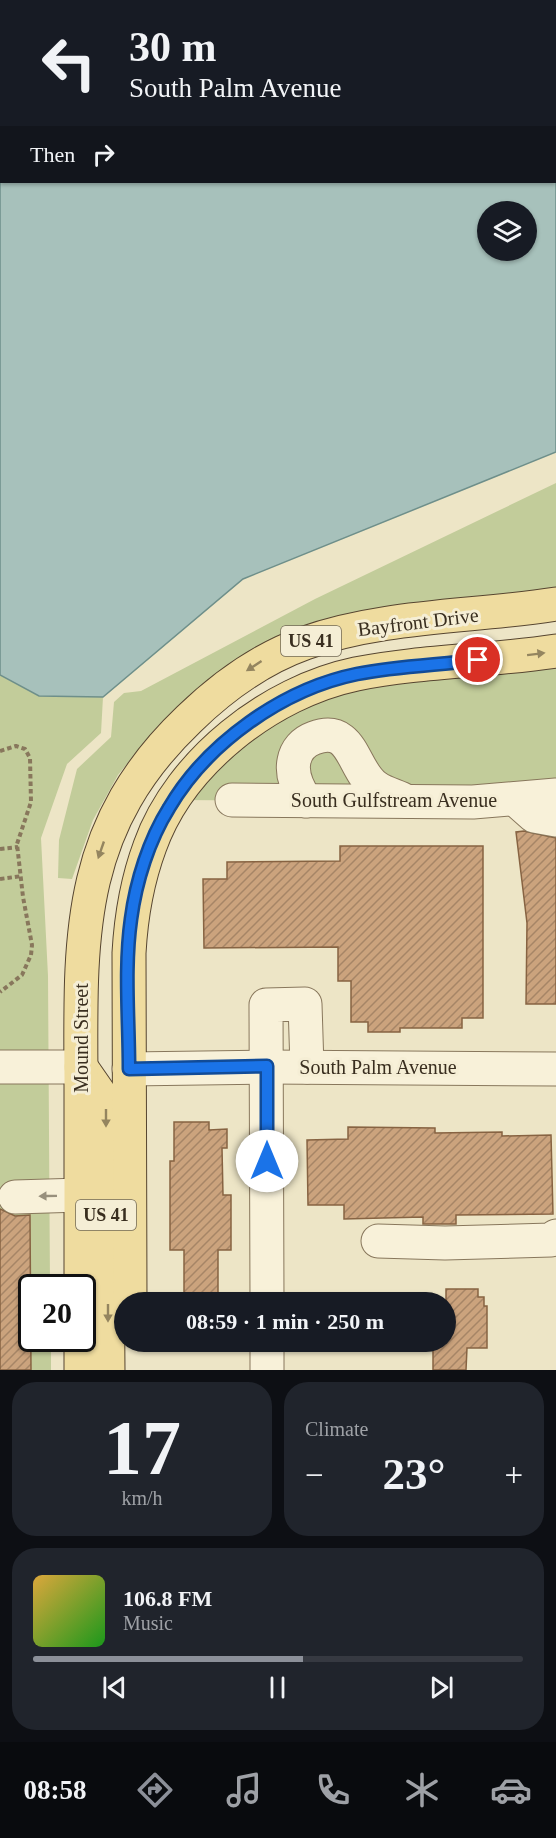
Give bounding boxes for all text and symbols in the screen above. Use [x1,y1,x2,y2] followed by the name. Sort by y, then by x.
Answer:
[30,24,108,102] icon: left
[129,24,217,70] text: 30 m
[129,73,342,103] text: South Palm Avenue
[87,138,120,171] icon: right
[30,142,75,167] text: Then
[477,201,537,261] map controls
[477,201,537,261] button: layers
[356,604,480,641] street label: Bayfront Drive
[281,626,341,656] road number: US 41
[452,634,503,685] pin
[461,643,494,676] icon: arrive
[527,649,546,659] one-way arrow
[246,661,263,672] one-way arrow
[291,789,497,811] street label: South Gulfstream Avenue
[96,841,106,859] one-way arrow
[70,983,92,1093] street label: Mound Street
[299,1056,457,1078] street label: South Palm Avenue
[101,1108,111,1127] one-way arrow
[235,1129,299,1193] position arrow
[39,1191,58,1201] one-way arrow
[76,1200,136,1230] road number: US 41
[18,1274,96,1352] speed limit sign: 20
[103,1303,113,1322] one-way arrow
[186,1309,384,1334] text: 08:59 · 1 min · 250 m
[103,1404,181,1491] text: 17
[305,1418,368,1440] text: Climate
[383,1449,446,1499] text: 23°
[305,1457,324,1493] text: −
[504,1457,523,1493] text: +
[121,1487,163,1509] text: km/h
[123,1586,212,1611] text: 106.8 FM
[123,1612,173,1634] text: Music
[98,1671,131,1704] icon: previous
[261,1671,294,1704] icon: pause
[425,1671,458,1704] icon: next
[134,1769,176,1811] icon: directions
[223,1769,265,1811] icon: music
[312,1769,354,1811] icon: phone
[401,1769,443,1811] icon: climate
[490,1769,532,1811] icon: car
[24,1775,87,1805] text: 08:58

